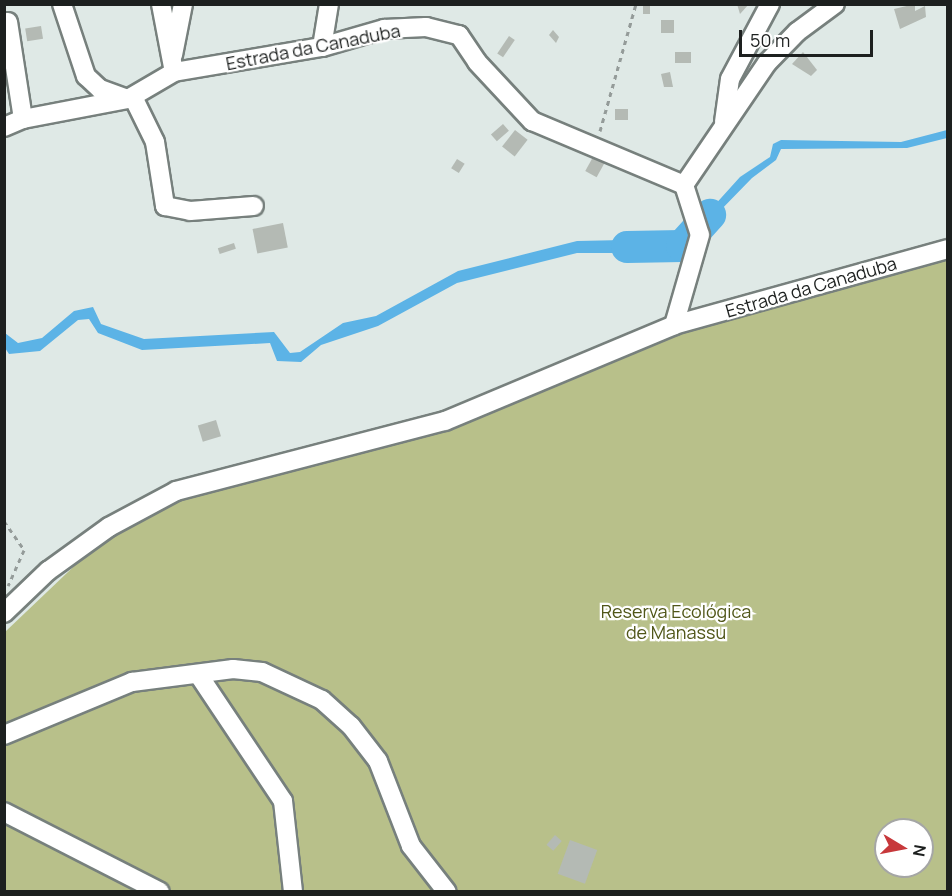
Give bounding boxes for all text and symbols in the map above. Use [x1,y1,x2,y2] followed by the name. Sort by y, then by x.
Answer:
[742,18,876,56] scale bar
[224,19,402,75] street label: Estrada da Canaduba
[750,28,790,52] text: 50 m
[723,252,899,322] street label: Estrada da Canaduba
[601,601,751,644] park label: Reserva Ecológica de Manassu
[874,818,934,878] north arrow
[908,843,932,858] text: N

